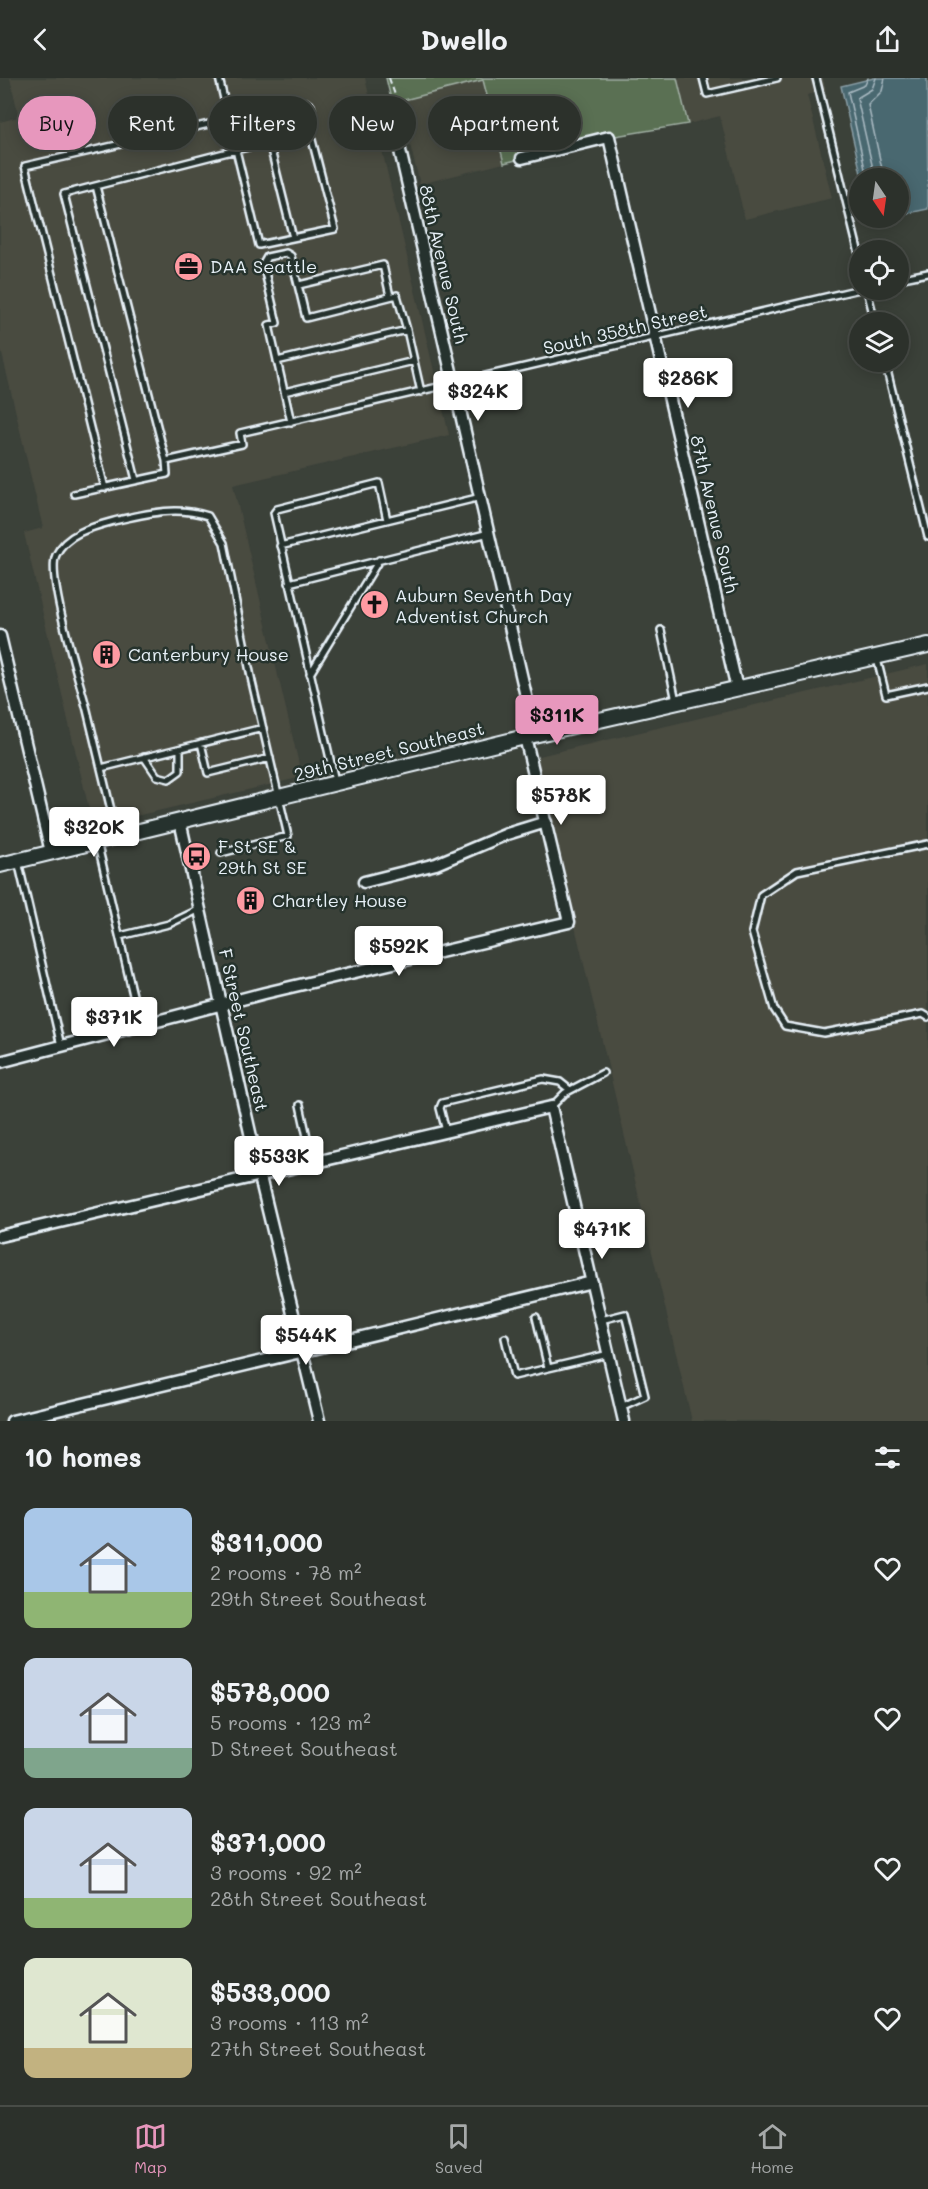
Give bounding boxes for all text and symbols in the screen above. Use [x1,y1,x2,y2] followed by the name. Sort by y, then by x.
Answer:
[420,22,508,57] text: Dwello
[24,23,57,56] icon: back
[871,23,904,56] icon: share
[18,96,96,150] chip: Buy
[108,96,197,150] chip: Rent
[209,96,317,150] chip: Filters
[329,96,416,150] chip: New
[428,96,581,150] chip: Apartment
[849,168,909,228] north arrow
[849,168,909,372] map controls
[414,182,474,346] street label: 88th Avenue South
[849,240,909,300] button: locate
[173,250,205,282] office icon: DAA Seattle
[210,254,317,278] place label: DAA Seattle
[541,298,709,360] street label: South 358th Street
[849,312,909,372] button: layers
[646,358,730,409] pin: $286K
[657,364,719,390] text: $286K
[436,371,520,422] pin: $324K
[447,377,509,403] text: $324K
[685,433,745,595] street label: 87th Avenue South
[395,583,572,628] place label: Auburn Seventh Day Adventist Church
[358,589,390,621] church icon: Auburn Seventh Day Adventist Church
[91,638,123,670] building icon: Canterbury House
[128,642,289,666] place label: Canterbury House
[515,695,599,746] pin: $311K
[529,701,585,727] text: $311K
[291,716,487,786] street label: 29th Street Southeast
[519,775,603,826] pin: $578K
[531,781,591,807] text: $578K
[52,807,136,858] pin: $320K
[63,813,125,839] text: $320K
[218,834,307,879] place label: F St SE & 29th St SE
[181,840,213,872] bus stop icon: F St SE & 29th St SE
[235,884,267,916] building icon: Chartley House
[272,888,407,912] place label: Chartley House
[357,926,441,977] pin: $592K
[369,932,429,958] text: $592K
[214,946,274,1114] street label: F Street Southeast
[72,997,156,1048] pin: $371K
[85,1003,143,1029] text: $371K
[237,1136,321,1187] pin: $533K
[248,1142,310,1168] text: $533K
[560,1209,644,1260] pin: $471K
[573,1215,631,1241] text: $471K
[264,1315,348,1366] pin: $544K
[275,1321,337,1347] text: $544K
[24,1440,142,1474] text: 10 homes
[871,1441,904,1474] icon: filters
[210,1525,323,1559] text: $311,000
[72,1532,144,1604] icon: home
[871,1552,904,1585] icon: heart
[210,1559,362,1585] text: 2 rooms · 78 m²
[210,1585,427,1611] text: 29th Street Southeast
[210,1675,330,1709] text: $578,000
[72,1682,144,1754] icon: home
[871,1702,904,1735] icon: heart
[210,1709,371,1735] text: 5 rooms · 123 m²
[210,1735,398,1761] text: D Street Southeast
[210,1825,326,1859] text: $371,000
[72,1832,144,1904] icon: home
[871,1852,904,1885] icon: heart
[210,1859,362,1885] text: 3 rooms · 92 m²
[210,1885,427,1911] text: 28th Street Southeast
[210,1975,331,2009] text: $533,000
[72,1982,144,2054] icon: home
[871,2002,904,2035] icon: heart
[210,2009,369,2035] text: 3 rooms · 113 m²
[210,2035,426,2061] text: 27th Street Southeast
[134,2120,167,2177] tab: Map
[435,2120,482,2177] tab: Saved
[750,2120,794,2177] tab: Home

